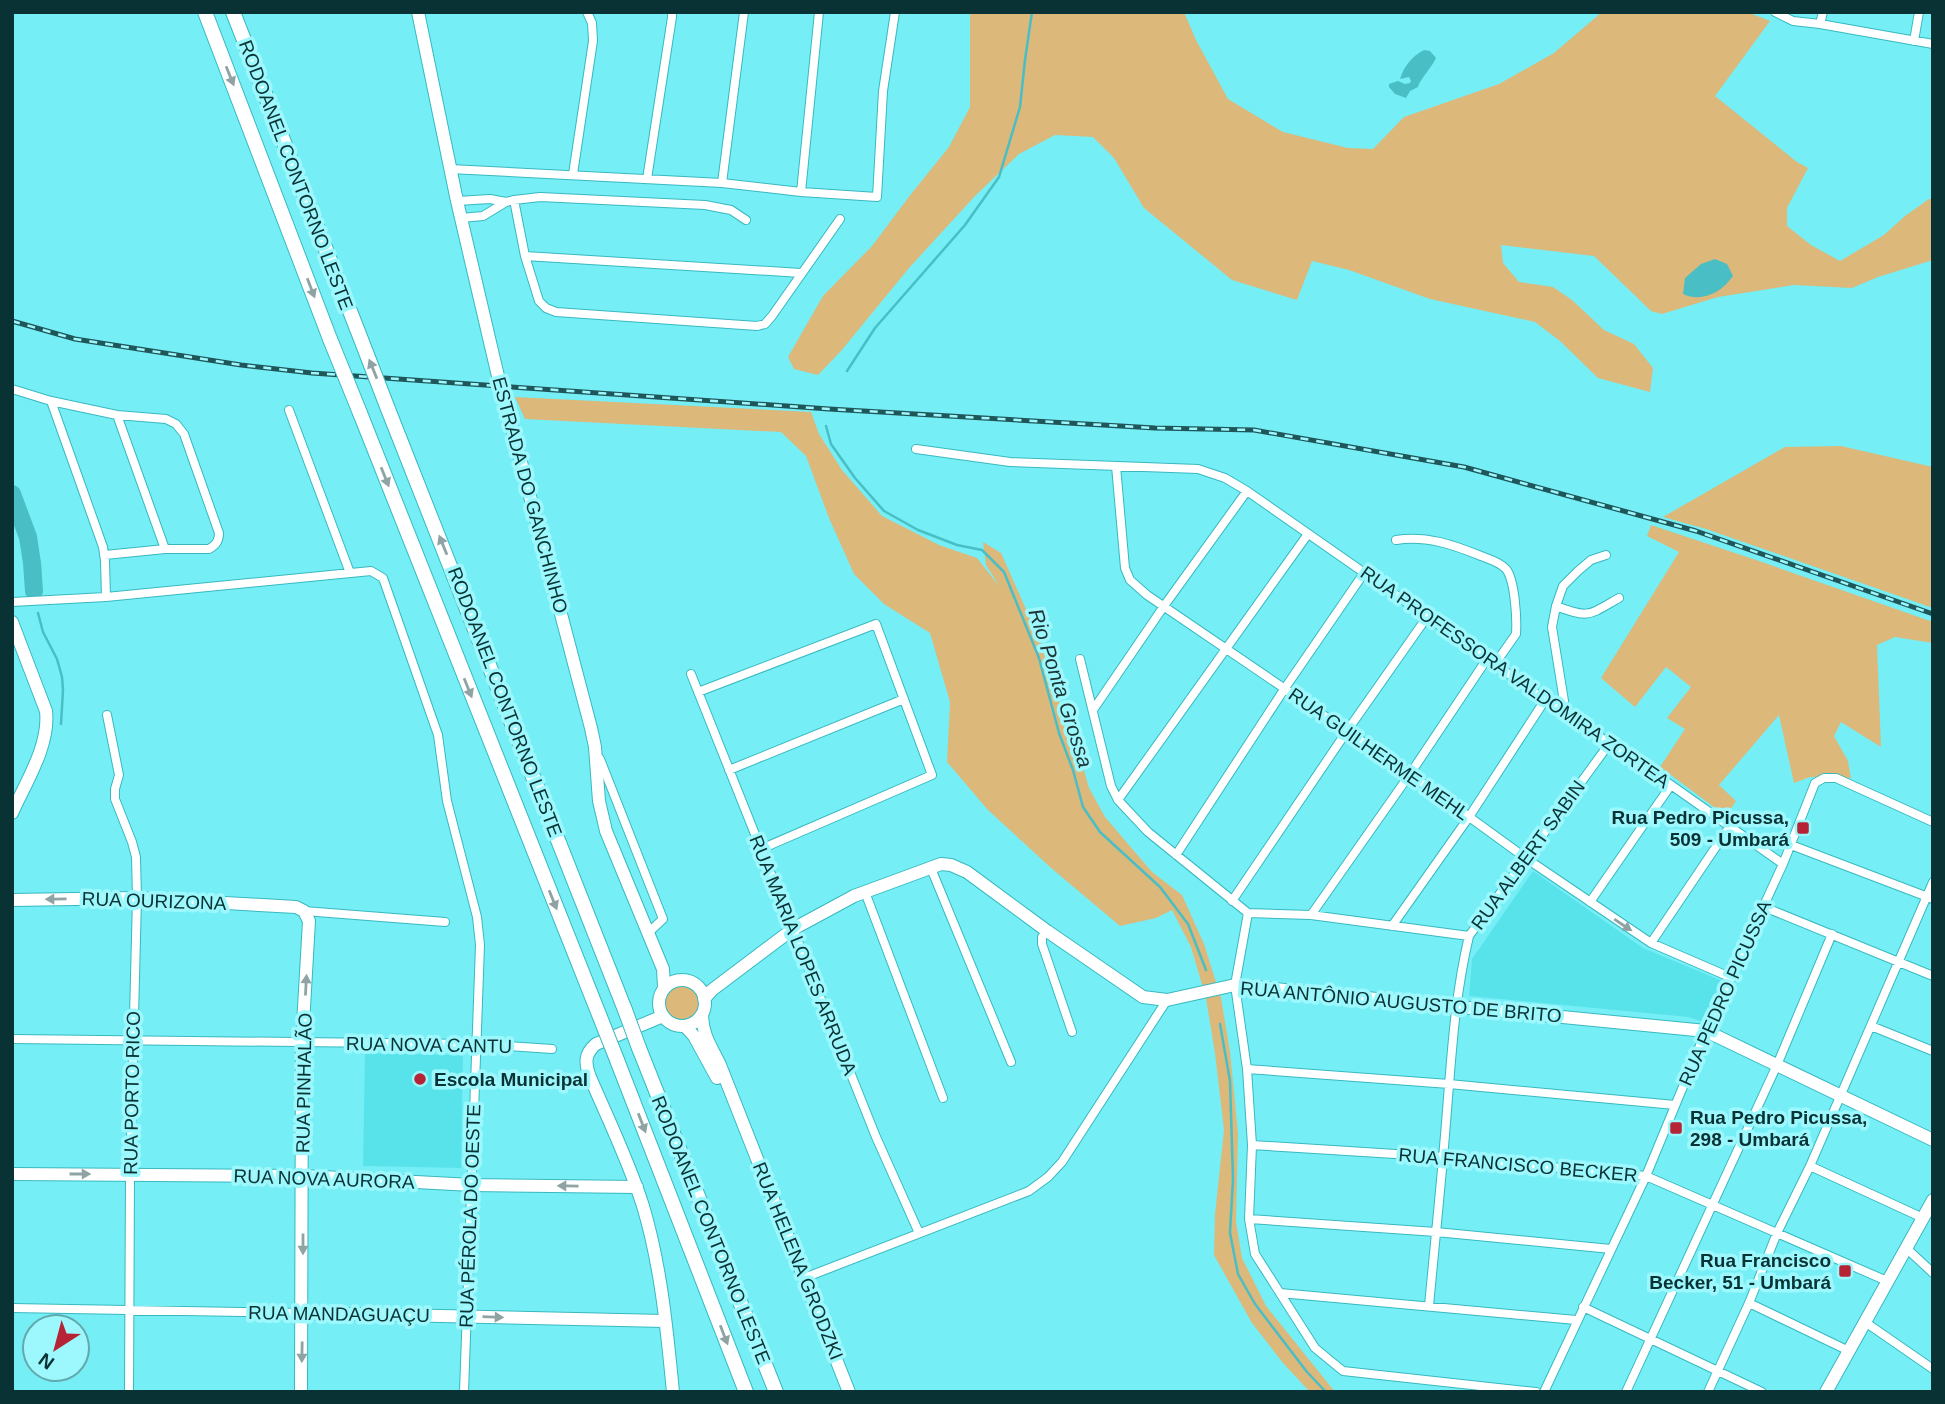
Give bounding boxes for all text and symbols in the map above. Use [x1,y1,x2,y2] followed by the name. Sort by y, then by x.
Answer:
[235,37,357,313] street label: RODOANEL CONTORNO LESTE
[225,65,236,86] one-way arrow
[306,278,317,299] one-way arrow
[367,358,378,379] one-way arrow
[488,374,572,616] street label: ESTRADA DO GANCHINHO
[379,466,390,487] one-way arrow
[437,534,448,555] one-way arrow
[1357,562,1674,792] street label: RUA PROFESSORA VALDOMIRA ZORTEA
[444,564,566,840] street label: RODOANEL CONTORNO LESTE
[1024,606,1098,770] water label: Rio Ponta Grossa
[463,678,474,699] one-way arrow
[1285,684,1473,824] street label: RUA GUILHERME MEHL
[1467,776,1589,934] street label: RUA ALBERT SABIN
[1612,807,1789,850] place label: Rua Pedro Picussa, 509 - Umbará
[1795,820,1811,836] marker: Rua Pedro Picussa, 509 - Umbará
[745,832,861,1078] street label: RUA MARIA LOPES ARRUDA
[81,888,227,914] street label: RUA OURIZONA
[547,889,558,910] one-way arrow
[45,894,67,905] one-way arrow
[1675,897,1776,1089] street label: RUA PEDRO PICUSSA
[1614,918,1632,932] one-way arrow
[300,974,311,996] one-way arrow
[1240,977,1562,1027] street label: RUA ANTÔNIO AUGUSTO DE BRITO
[120,1011,144,1175] street label: RUA PORTO RICO
[292,1013,316,1153] street label: RUA PINHALÃO
[346,1033,512,1057] street label: RUA NOVA CANTU
[434,1069,588,1090] place label: Escola Municipal
[412,1071,428,1087] marker: Escola Municipal
[647,1093,775,1367] street label: RODOANEL CONTORNO LESTE
[456,1104,484,1328] street label: RUA PÉROLA DO OESTE
[1690,1107,1867,1150] place label: Rua Pedro Picussa, 298 - Umbará
[636,1113,647,1134] one-way arrow
[1668,1120,1684,1136] marker: Rua Pedro Picussa, 298 - Umbará
[1398,1144,1638,1186] street label: RUA FRANCISCO BECKER
[749,1159,847,1363] street label: RUA HELENA GRODZKI
[233,1165,415,1193] street label: RUA NOVA AURORA
[70,1169,92,1180] one-way arrow
[557,1180,579,1192] one-way arrow
[297,1233,309,1255] one-way arrow
[1649,1250,1831,1293] place label: Rua Francisco Becker, 51 - Umbará
[1837,1263,1853,1279] marker: Rua Francisco Becker, 51 - Umbará
[248,1302,430,1326] street label: RUA MANDAGUAÇU
[483,1311,505,1322] one-way arrow
[21,1313,91,1383] north arrow
[719,1325,730,1346] one-way arrow
[296,1342,308,1364] one-way arrow
[35,1349,58,1374] text: N

